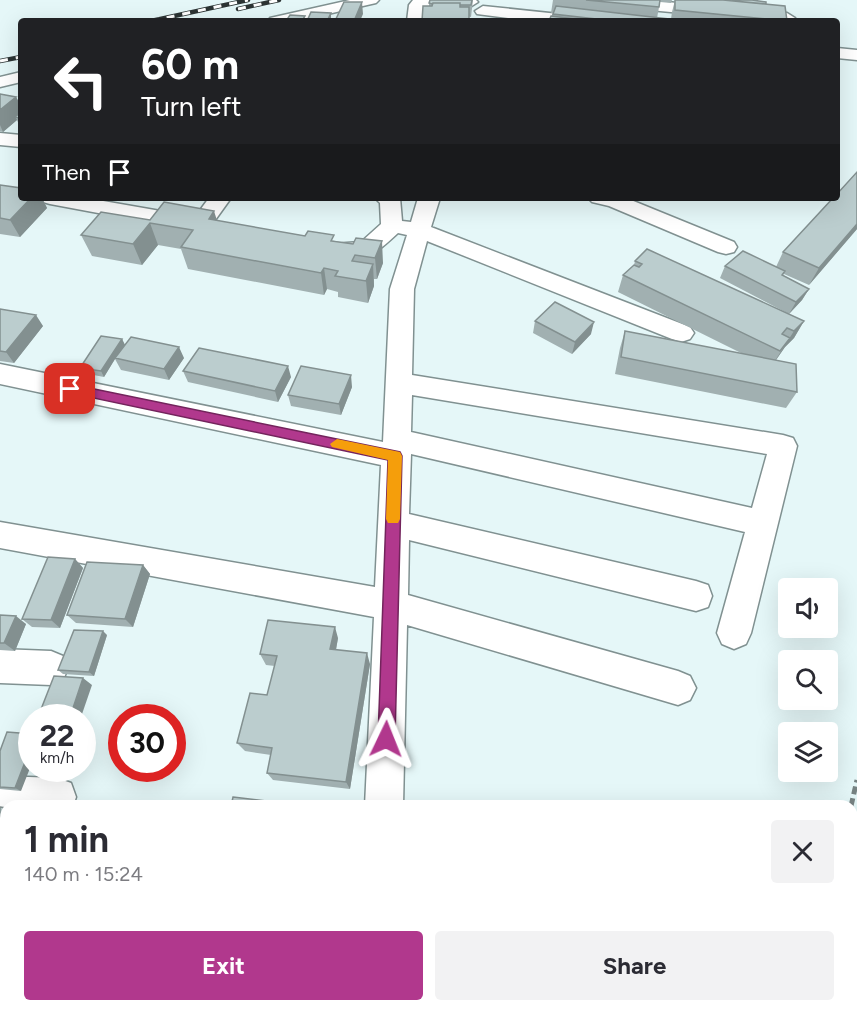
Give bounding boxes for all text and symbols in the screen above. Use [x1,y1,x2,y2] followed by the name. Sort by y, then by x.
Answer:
[141,39,239,90] text: 60 m
[42,42,120,120] icon: left
[141,90,241,123] text: Turn left
[103,156,136,189] icon: arrive
[42,159,91,186] text: Then
[44,363,95,414] pin
[53,372,86,405] icon: arrive
[778,578,838,782] map controls
[778,578,838,638] button: sound
[778,650,838,710] button: search
[108,704,186,782] speed limit sign: 30
[354,707,418,771] position arrow
[40,717,74,754] text: 22
[778,722,838,782] button: layers
[40,749,74,767] text: km/h
[24,818,109,861] text: 1 min
[771,820,834,883] button: close
[24,862,143,886] text: 140 m · 15:24
[24,931,423,1000] button: Exit
[435,931,834,1000] button: Share

